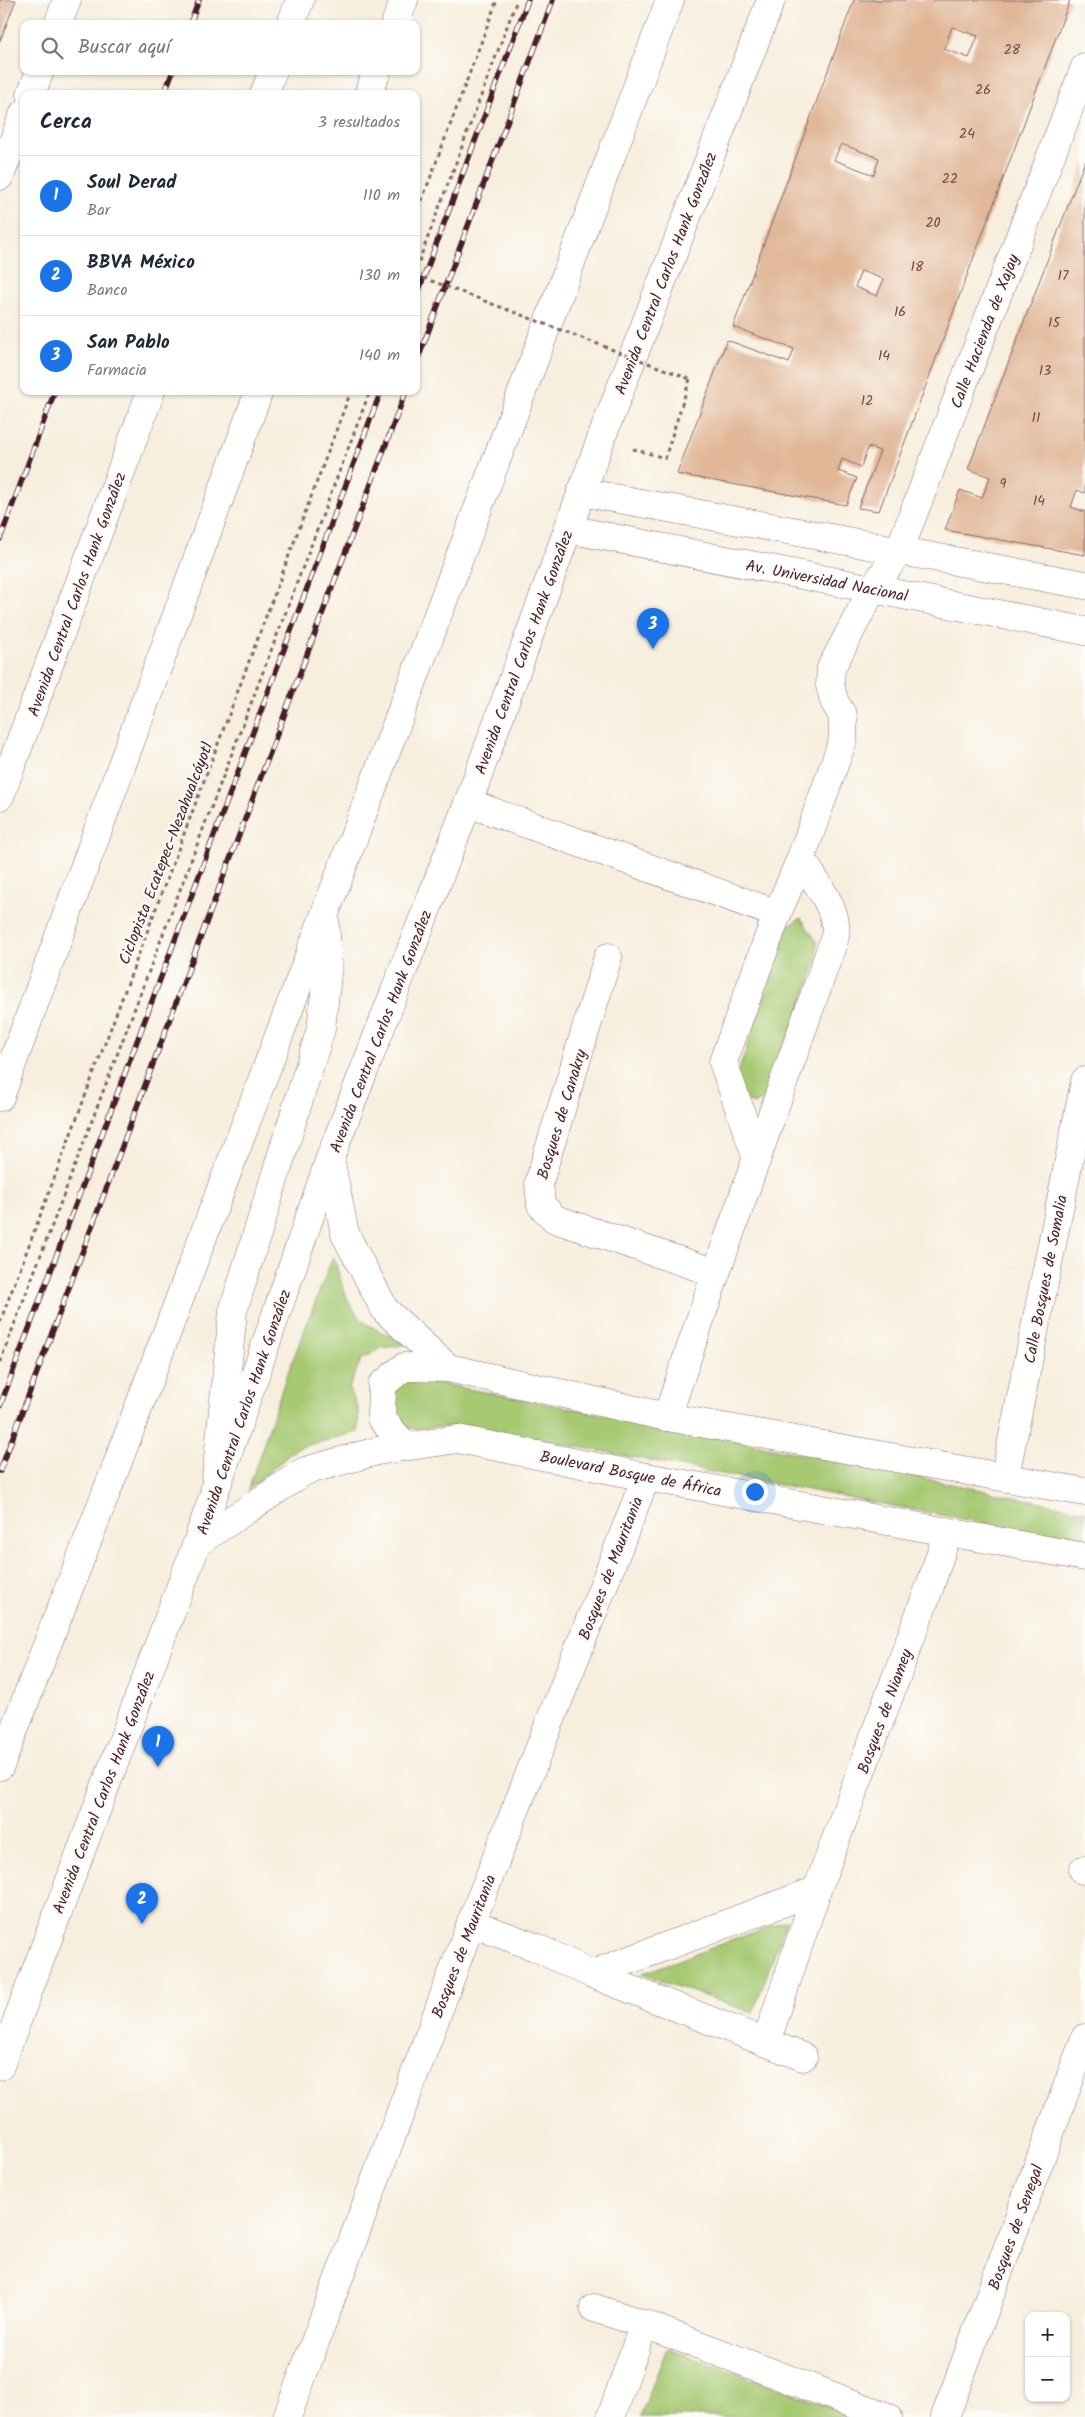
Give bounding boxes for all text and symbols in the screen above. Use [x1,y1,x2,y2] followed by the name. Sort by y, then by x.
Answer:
[20,20,420,75] search box
[78,33,170,63] text: Buscar aquí
[38,34,66,62] icon: search
[1004,39,1021,61] house number: 28
[975,79,991,101] house number: 26
[40,106,92,139] text: Cerca
[318,110,400,135] text: 3 resultados
[959,123,975,145] house number: 24
[608,148,724,399] street label: Avenida Central Carlos Hank González
[87,168,177,198] text: Soul Derad
[942,168,958,190] house number: 22
[54,183,58,208] text: 1
[363,183,400,208] text: 110 m
[87,198,110,223] text: Bar
[925,212,941,234] house number: 20
[87,248,195,278] text: BBVA México
[944,250,1027,412] street label: Calle Hacienda de Xajay
[911,256,924,278] house number: 18
[51,263,61,288] text: 2
[359,263,400,288] text: 130 m
[1058,265,1069,287] house number: 17
[87,278,128,303] text: Banco
[894,301,906,323] house number: 16
[1048,312,1061,334] house number: 15
[87,328,170,358] text: San Pablo
[52,343,60,368] text: 3
[359,343,400,368] text: 140 m
[878,345,890,367] house number: 14
[87,358,147,383] text: Farmacia
[1039,360,1051,382] house number: 13
[861,390,873,412] house number: 12
[1032,407,1040,429] house number: 11
[21,469,133,720] street label: Avenida Central Carlos Hank González
[1000,473,1007,495] house number: 9
[1033,490,1045,512] house number: 14
[468,527,580,778] street label: Avenida Central Carlos Hank González
[743,553,910,609] street label: Av. Universidad Nacional
[637,608,669,649] pin: 3
[112,739,220,968] street label: Ciclopista Ecatepec-Nezahualcóyotl
[323,906,439,1157] street label: Avenida Central Carlos Hank González
[531,1046,594,1183] street label: Bosques de Canakry
[1018,1193,1075,1366] street label: Calle Bosques de Somalia
[191,1286,298,1539] street label: Avenida Central Carlos Hank González
[538,1445,724,1504] street label: Boulevard Bosque de África
[742,1479,768,1505] your location
[572,1493,650,1644] street label: Bosques de Mauritania
[851,1645,920,1777] street label: Bosques de Niamey
[46,1667,162,1918] street label: Avenida Central Carlos Hank González
[142,1726,174,1767] pin: 1
[425,1871,503,2022] street label: Bosques de Mauritania
[126,1883,158,1924] pin: 2
[982,2161,1051,2294] street label: Bosques de Senegal
[1025,2312,1070,2402] map controls
[1025,2312,1070,2357] button: +
[1025,2357,1070,2402] button: −

